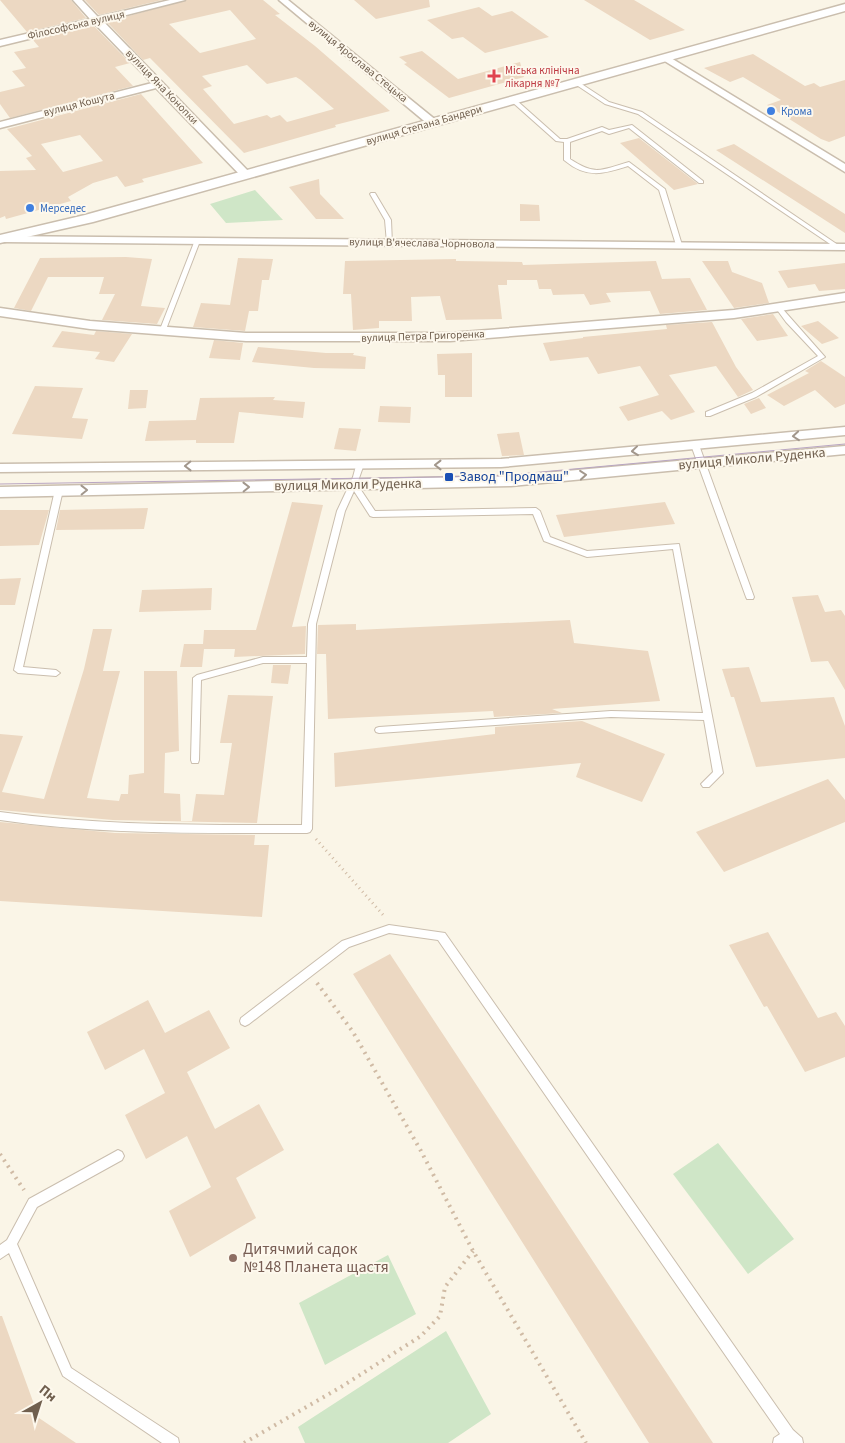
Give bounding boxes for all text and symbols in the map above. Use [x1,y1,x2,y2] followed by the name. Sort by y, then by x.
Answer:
[26,7,126,43] street label: Філософська вулиця
[305,16,411,106] street label: вулиця Ярослава Стецька
[122,46,202,128] street label: вулиця Яна Конопки
[505,63,579,91] place label: Міська клінічна лікарня №7
[487,69,501,83] marker: Міська клінічна лікарня №7
[42,88,116,120] street label: вулиця Кошута
[364,101,484,149] street label: вулиця Степана Бандери
[781,104,812,119] place label: Крома
[765,105,777,117] marker: Крома
[40,201,86,216] place label: Мерседес
[24,202,36,214] marker: Мерседес
[349,234,495,252] street label: вулиця В'ячеслава Чорновола
[361,326,485,346] street label: вулиця Петра Григоренка
[792,430,800,441] one-way arrow
[678,443,826,475] street label: вулиця Миколи Руденка
[630,445,638,456] one-way arrow
[433,460,441,470] one-way arrow
[184,461,192,471] one-way arrow
[459,467,569,487] place label: Завод "Продмаш"
[580,469,588,480] one-way arrow
[443,471,455,483] marker: Завод "Продмаш"
[274,474,422,496] street label: вулиця Миколи Руденка
[242,482,250,492] one-way arrow
[80,485,88,495] one-way arrow
[243,1238,389,1278] place label: Дитячмий садок №148 Планета щастя
[227,1252,239,1264] marker: Дитячмий садок №148 Планета щастя
[15,1378,65,1428] north arrow
[34,1380,61,1407] text: Пн

